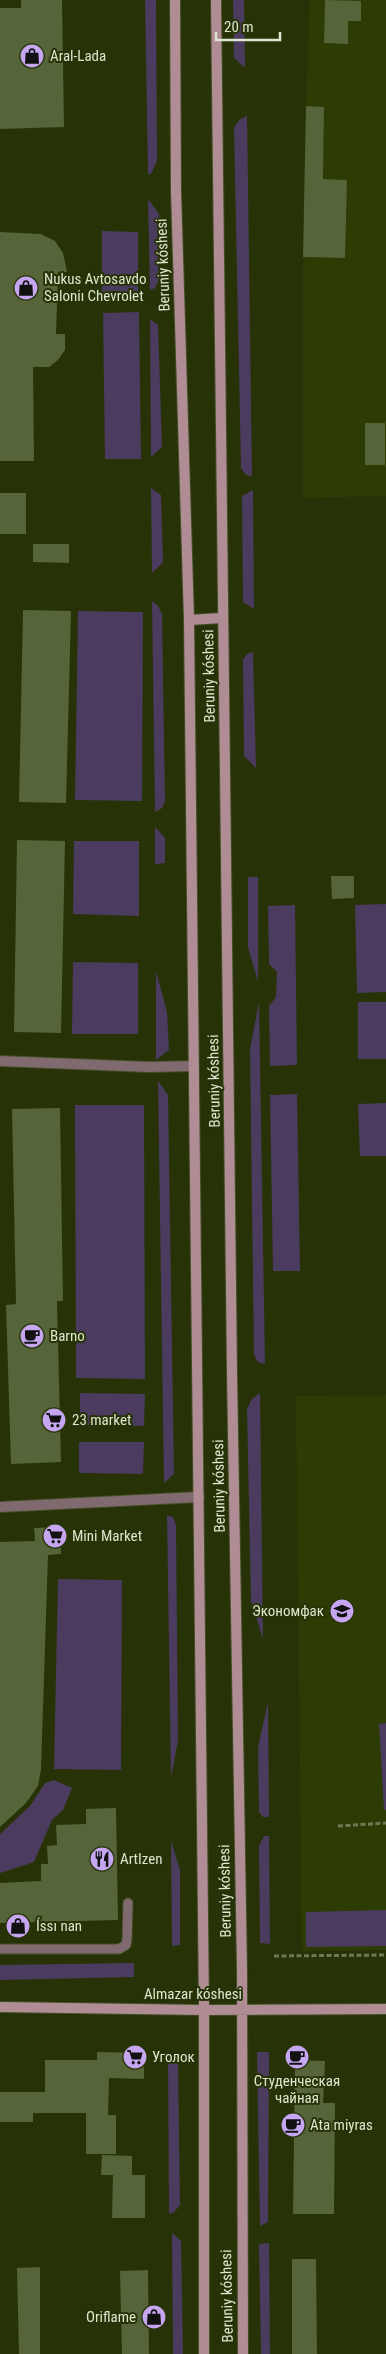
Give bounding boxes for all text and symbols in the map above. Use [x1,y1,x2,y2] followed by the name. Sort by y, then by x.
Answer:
[216,10,280,42] scale bar
[224,18,254,36] text: 20 m
[19,43,45,69] shop icon: Aral-Lada
[50,47,106,65] place label: Aral-Lada
[152,218,174,312] street label: Beruniy kóshesi
[44,270,147,305] place label: Nukus Avtosavdo Saloniı Chevrolet
[13,275,39,301] shop icon: Nukus Avtosavdo Saloniı Chevrolet
[199,629,219,723] street label: Beruniy kóshesi
[204,1034,224,1128] street label: Beruniy kóshesi
[19,1323,45,1349] cafe icon: Barno
[50,1327,85,1345] place label: Barno
[41,1407,67,1433] supermarket icon: 23 market
[72,1411,131,1429] place label: 23 market
[209,1439,229,1533] street label: Beruniy kóshesi
[42,1523,68,1549] supermarket icon: Mini Market
[72,1527,142,1545] place label: Mini Market
[329,1598,355,1624] school or university icon: Экономфак
[252,1602,324,1620] place label: Экономфак
[215,1844,235,1938] street label: Beruniy kóshesi
[89,1846,115,1872] restaurant icon: ArtIzen
[120,1850,163,1868] place label: ArtIzen
[5,1913,31,1939] shop icon: Íssı nan
[36,1917,82,1935] place label: Íssı nan
[144,1985,242,2003] street label: Almazar kóshesi
[122,2044,148,2070] supermarket icon: Уголок
[284,2044,310,2070] cafe icon: Студенческая чайная
[152,2048,195,2066] place label: Уголок
[254,2072,340,2107] place label: Студенческая чайная
[280,2112,306,2138] cafe icon: Ata miyras
[310,2116,373,2134] place label: Ata miyras
[217,2249,237,2343] street label: Beruniy kóshesi
[141,2304,167,2330] shop icon: Oriflame
[86,2308,136,2326] place label: Oriflame

